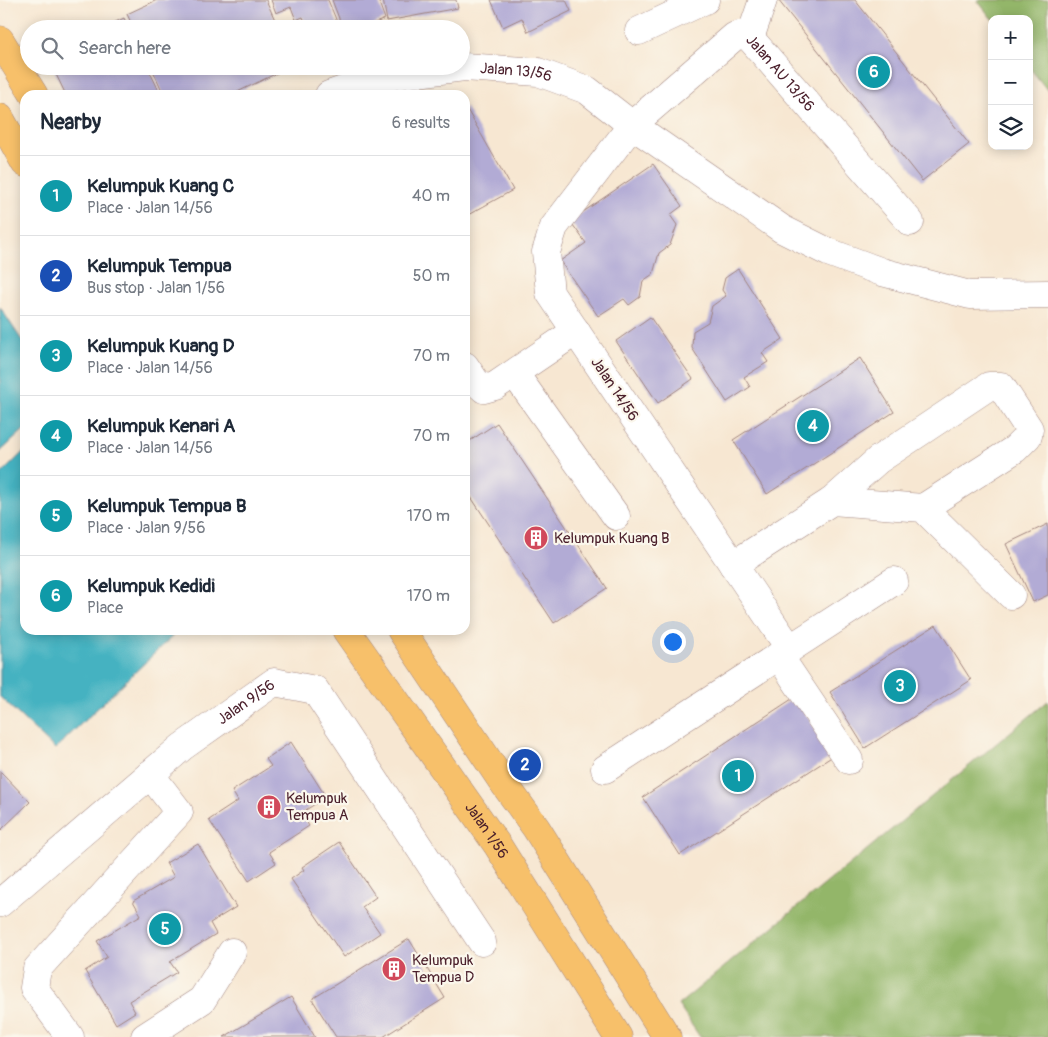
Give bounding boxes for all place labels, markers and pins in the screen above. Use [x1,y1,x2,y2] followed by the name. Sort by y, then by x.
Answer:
[858,53,890,91] pin: 6
[797,407,829,445] pin: 4
[523,525,549,551] building icon: Kelumpuk Kuang B
[554,529,669,548] place label: Kelumpuk Kuang B
[884,667,916,705] pin: 3
[509,746,541,784] pin: 2
[722,757,754,795] pin: 1
[286,789,349,825] place label: Kelumpuk Tempua A
[256,794,282,820] building icon: Kelumpuk Tempua A
[149,910,181,948] pin: 5
[412,951,474,987] place label: Kelumpuk Tempua D
[381,956,407,982] building icon: Kelumpuk Tempua D

